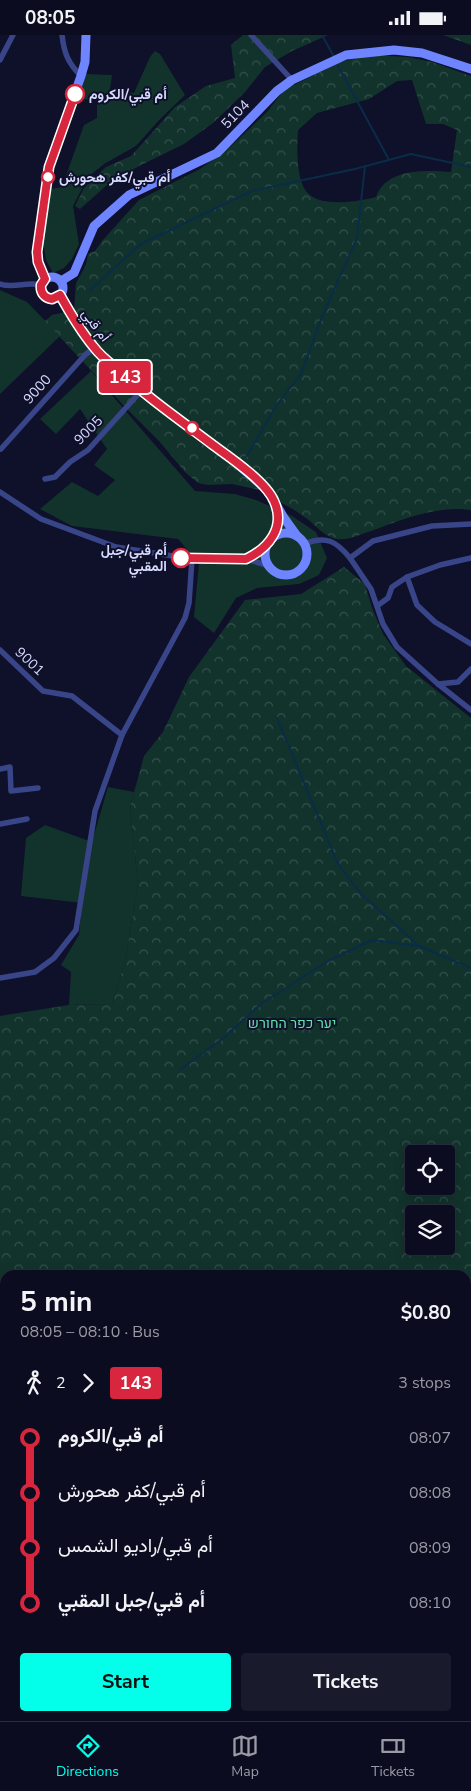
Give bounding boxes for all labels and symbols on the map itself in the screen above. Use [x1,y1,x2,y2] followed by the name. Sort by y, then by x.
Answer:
[65,84,85,104] marker: أم قبي/الكروم
[89,85,167,106] place label: أم قبي/الكروم
[217,96,254,133] street label: 5104
[59,168,171,189] place label: أم قبي/كفر هحورش
[41,170,55,184] marker: أم قبي/كفر هحورش
[75,305,114,347] street label: أم قبي
[96,361,154,393] line badge: 143
[19,370,56,408] street label: 9000
[70,412,107,449] street label: 9005
[185,421,199,435] unlabelled marker
[101,541,167,578] place label: أم قبي/جبل المقبي
[171,548,191,568] marker: أم قبي/جبل المقبي
[11,643,48,680] street label: 9001
[248,1014,336,1033] park label: יער כפר החורש

